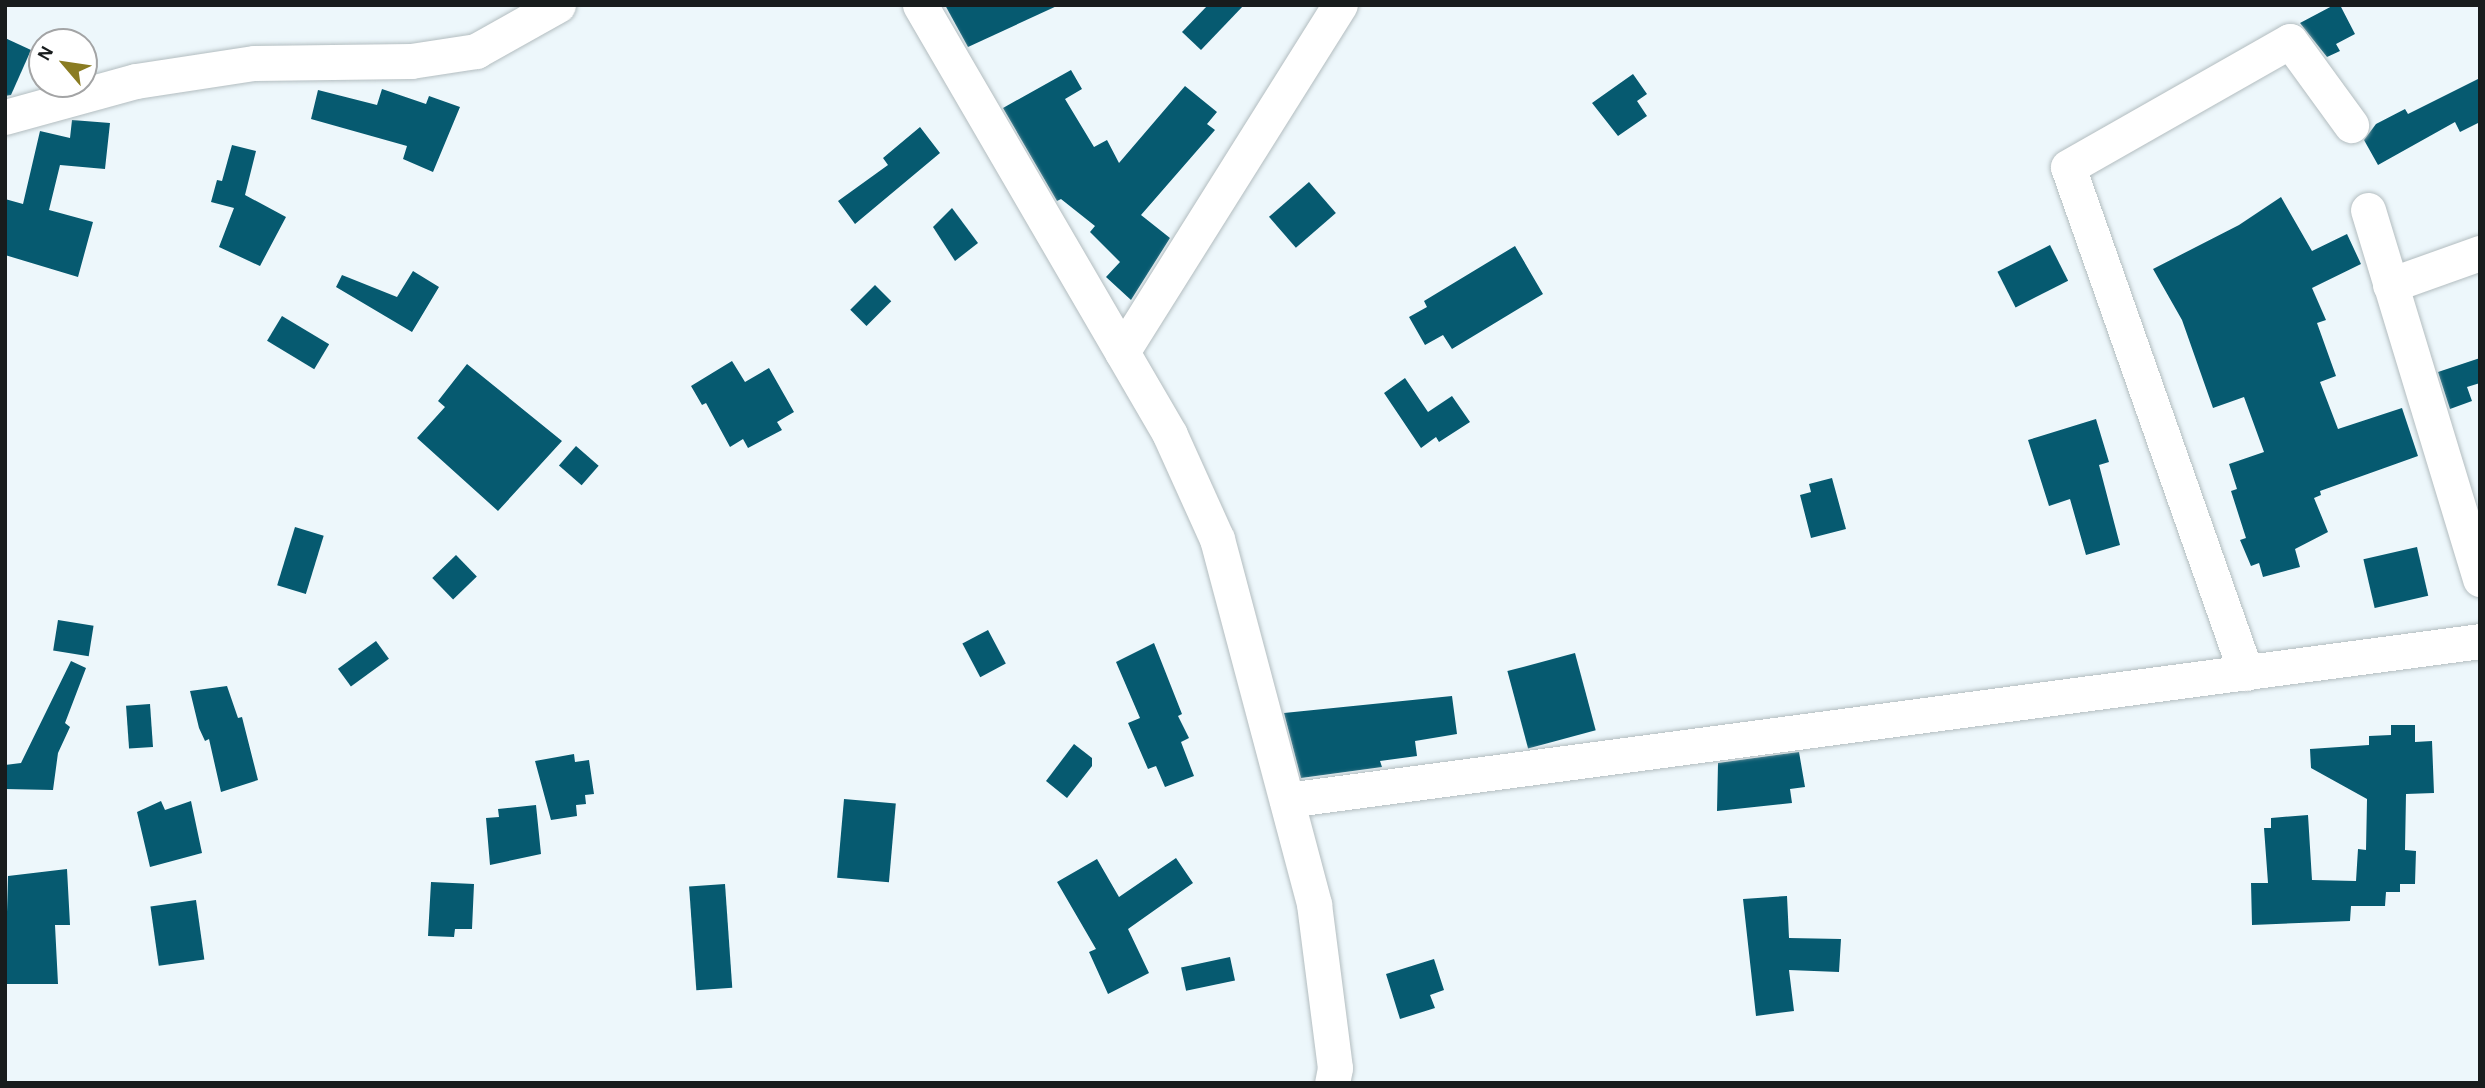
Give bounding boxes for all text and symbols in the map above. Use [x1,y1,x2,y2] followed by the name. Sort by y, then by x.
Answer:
[28,28,98,98] north arrow
[34,43,57,64] text: N

